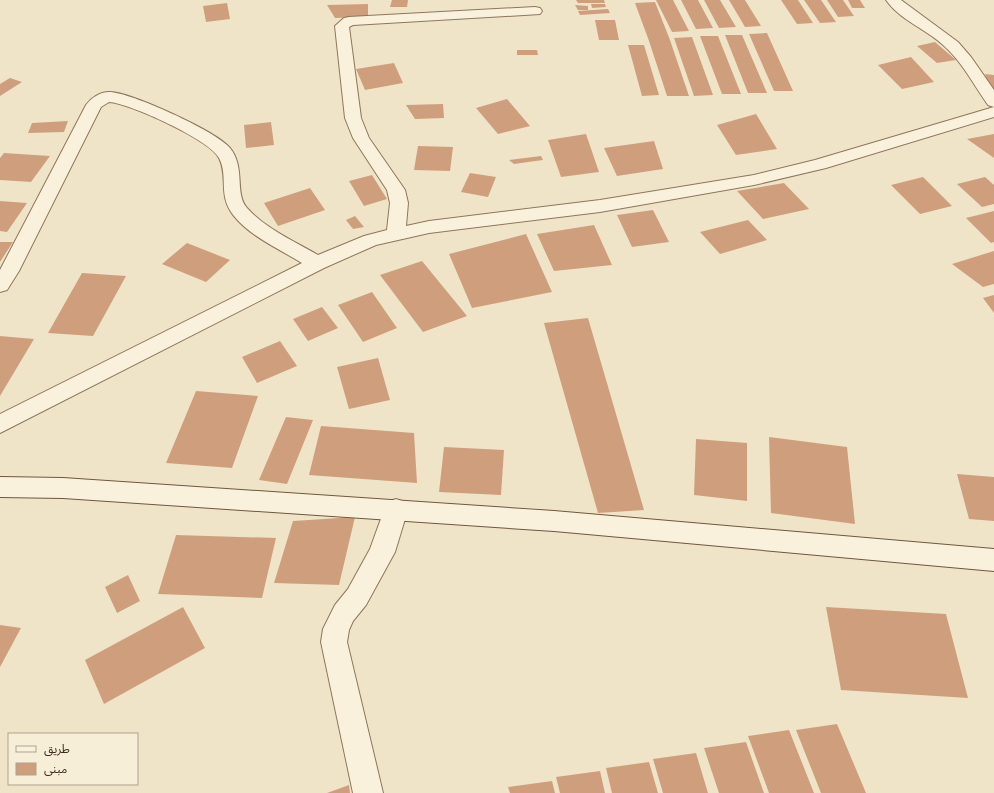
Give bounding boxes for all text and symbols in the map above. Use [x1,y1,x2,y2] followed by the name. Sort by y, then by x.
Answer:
[8,733,138,785] legend
[44,741,70,757] text: طريق
[44,761,67,776] text: مبنى

